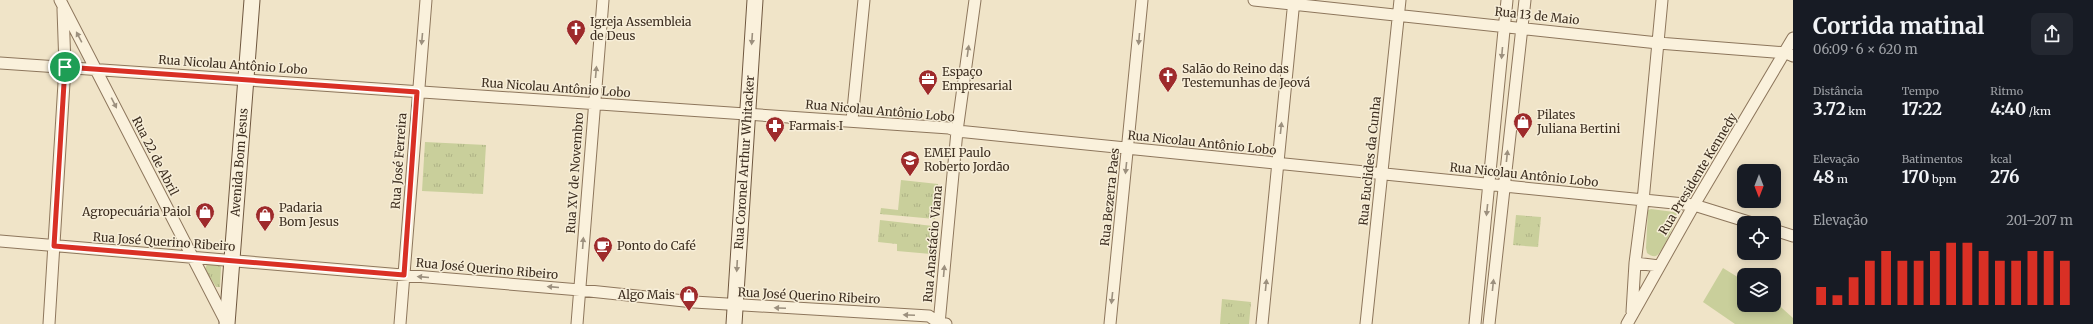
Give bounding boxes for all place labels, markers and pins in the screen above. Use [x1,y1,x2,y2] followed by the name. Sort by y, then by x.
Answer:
[590,14,692,43] place label: Igreja Assembleia de Deus
[565,18,587,46] church icon: Igreja Assembleia de Deus
[48,50,82,84] pin
[1182,61,1311,90] place label: Salão do Reino das Testemunhas de Jeová
[942,64,1012,93] place label: Espaço Empresarial
[1157,65,1179,93] church icon: Salão do Reino das Testemunhas de Jeová
[917,68,939,96] office icon: Espaço Empresarial
[1536,107,1620,136] place label: Pilates Juliana Bertini
[1512,111,1534,139] shop icon: Pilates Juliana Bertini
[764,115,786,143] pharmacy icon: Farmais I
[789,118,843,133] place label: Farmais I
[924,145,1010,174] place label: EMEI Paulo Roberto Jordão
[899,149,921,177] school or university icon: EMEI Paulo Roberto Jordão
[279,200,339,229] place label: Padaria Bom Jesus
[194,201,216,229] shop icon: Agropecuária Paiol
[81,204,191,219] place label: Agropecuária Paiol
[254,204,276,232] shop icon: Padaria Bom Jesus
[592,235,614,263] cafe icon: Ponto do Café
[617,238,696,253] place label: Ponto do Café
[678,284,700,312] shop icon: Algo Mais
[617,287,675,302] place label: Algo Mais

